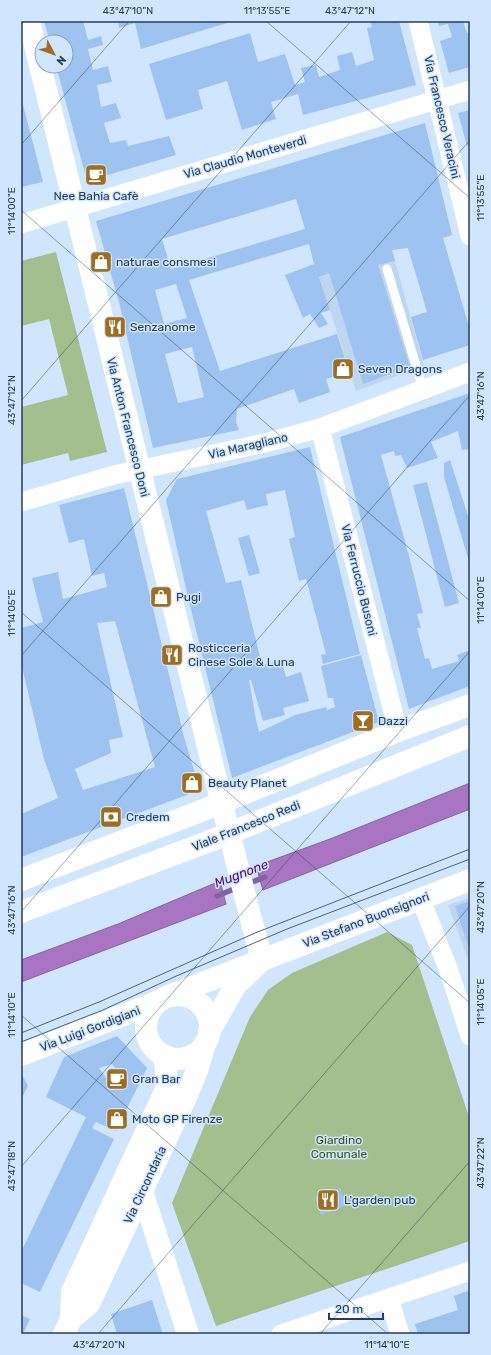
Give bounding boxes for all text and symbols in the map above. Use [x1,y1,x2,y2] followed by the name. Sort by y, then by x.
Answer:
[103,5,153,17] text: 43°47'10"N
[244,5,290,17] text: 11°13'55"E
[325,5,375,17] text: 43°47'12"N
[34,34,74,74] north arrow
[54,53,69,68] text: N
[421,54,463,180] street label: Via Francesco Veracini
[182,133,308,181] street label: Via Claudio Monteverdi
[83,162,109,188] cafe icon: Nee Bahia Cafè
[475,175,487,221] text: 11°13'55"E
[6,187,18,235] text: 11°14'00"E
[54,189,139,203] place label: Nee Bahia Cafè
[88,249,114,275] shop icon: naturae consmesi
[116,255,216,269] place label: naturae consmesi
[102,314,128,340] restaurant icon: Senzanome
[130,320,196,334] place label: Senzanome
[104,356,152,498] street label: Via Anton Francesco Doni
[330,356,356,382] shop icon: Seven Dragons
[358,362,442,376] place label: Seven Dragons
[475,371,487,421] text: 43°47'16"N
[6,375,18,425] text: 43°47'12"N
[207,430,289,462] street label: Via Maragliano
[338,523,380,637] street label: Via Ferruccio Busoni
[475,576,487,624] text: 11°14'00"E
[148,584,174,610] shop icon: Pugi
[6,590,18,636] text: 11°14'05"E
[176,590,201,604] place label: Pugi
[188,641,295,669] place label: Rosticceria Cinese Sole & Luna
[159,642,185,668] restaurant icon: Rosticceria Cinese Sole & Luna
[350,708,376,734] bar icon: Dazzi
[378,714,408,728] place label: Dazzi
[179,770,205,796] shop icon: Beauty Planet
[208,776,287,790] place label: Beauty Planet
[190,798,302,854] street label: Viale Francesco Redi
[98,804,124,830] bank icon: Credem
[126,810,170,824] place label: Credem
[212,856,271,892] water label: Mugnone
[475,881,487,933] text: 43°47'20"N
[6,885,18,935] text: 43°47'16"N
[301,889,431,951] street label: Via Stefano Buonsignori
[475,979,487,1025] text: 11°14'05"E
[6,992,18,1038] text: 11°14'10"E
[38,1003,142,1055] street label: Via Luigi Gordigiani
[104,1066,130,1092] cafe icon: Gran Bar
[132,1072,181,1086] place label: Gran Bar
[104,1106,130,1132] shop icon: Moto GP Firenze
[132,1112,223,1126] place label: Moto GP Firenze
[311,1133,367,1161] park label: Giardino Comunale
[475,1137,487,1189] text: 43°47'22"N
[6,1141,18,1191] text: 43°47'18"N
[121,1144,169,1226] street label: Via Circondaria
[315,1187,341,1213] restaurant icon: L'garden pub
[344,1193,416,1207] place label: L'garden pub
[329,1295,383,1321] scale bar
[335,1302,363,1316] text: 20 m
[73,1339,125,1351] text: 43°47'20"N
[364,1339,410,1351] text: 11°14'10"E

